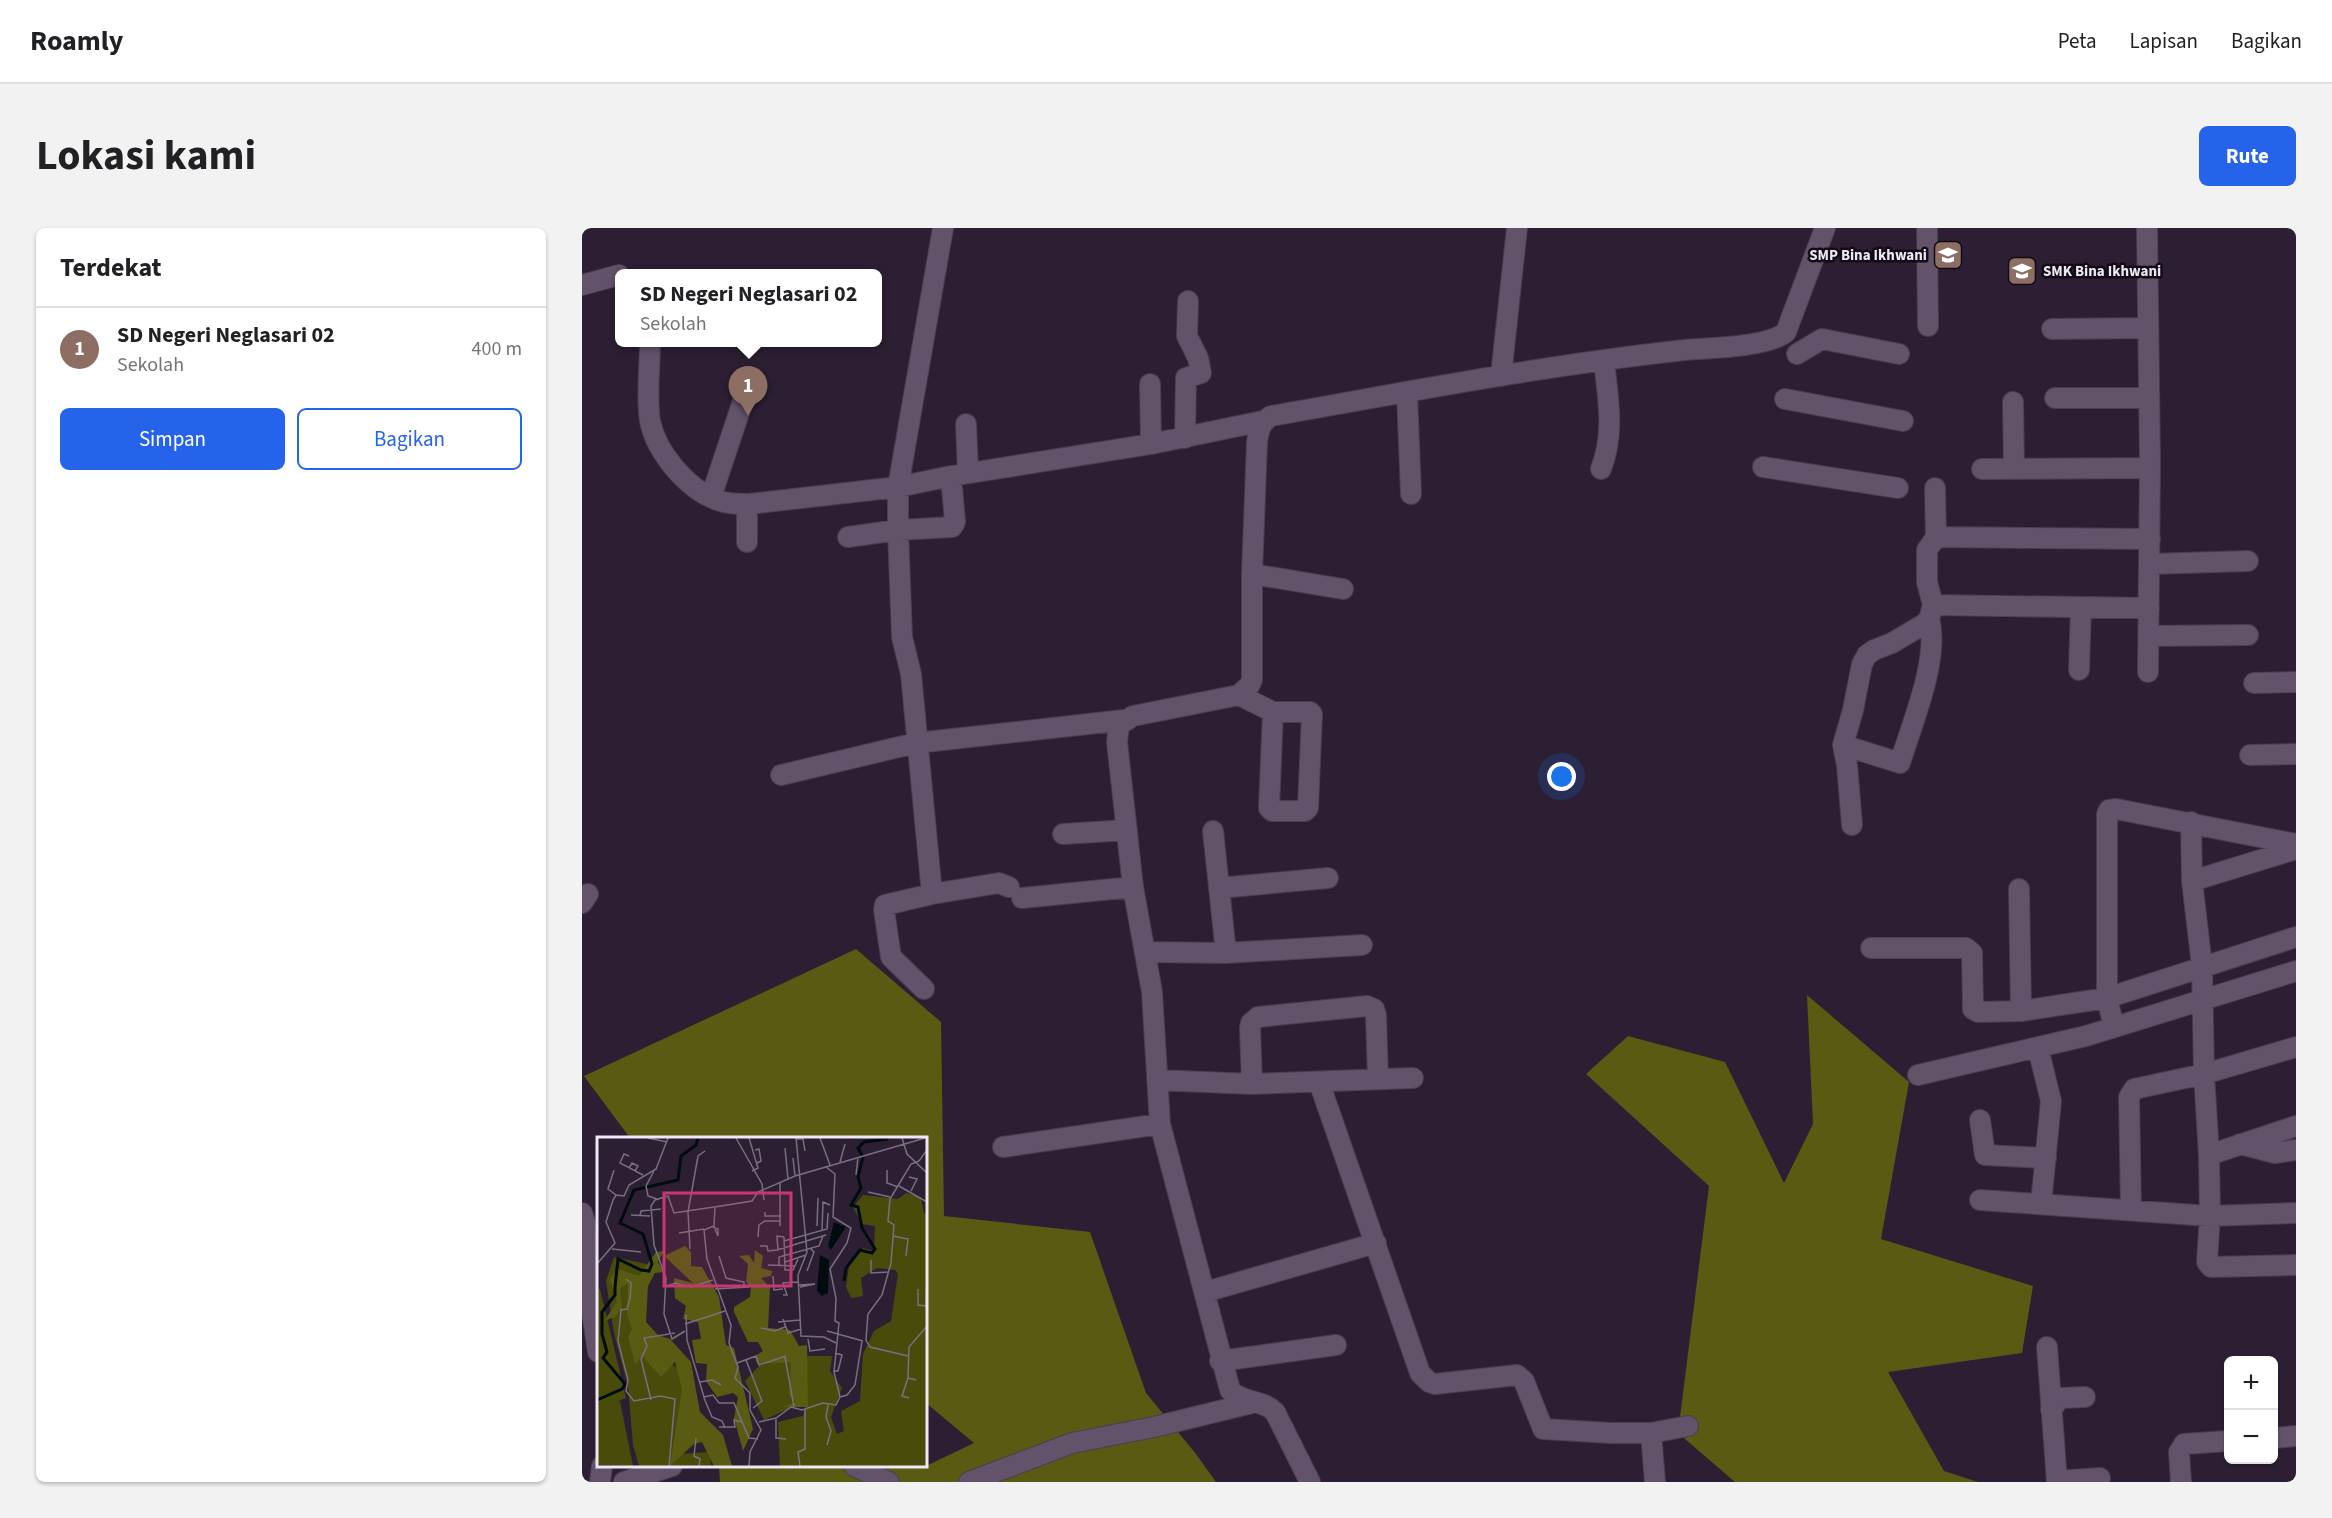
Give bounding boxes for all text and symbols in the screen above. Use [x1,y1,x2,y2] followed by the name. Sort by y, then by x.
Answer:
[30,21,123,61] text: Roamly
[2058,26,2097,56] text: Peta
[2130,26,2198,56] text: Lapisan
[2231,26,2302,56] text: Bagikan
[36,126,256,186] text: Lokasi kami
[2199,126,2296,186] button: Rute
[1932,239,1964,271] school or university icon: SMP Bina Ikhwani
[1809,245,1927,266] place label: SMP Bina Ikhwani
[60,249,162,286] text: Terdekat
[2006,255,2038,287] school or university icon: SMK Bina Ikhwani
[2043,261,2161,282] place label: SMK Bina Ikhwani
[615,269,882,347] popup
[640,278,857,310] text: SD Negeri Neglasari 02
[640,310,707,338] text: Sekolah
[117,319,335,351] text: SD Negeri Neglasari 02
[74,335,85,363] text: 1
[472,335,522,363] text: 400 m
[117,351,184,379] text: Sekolah
[728,366,768,416] pin: 1
[60,408,285,470] button: Simpan
[297,408,522,470] button: Bagikan
[1547,762,1576,791] your location
[597,1137,927,1467] inset map
[2224,1356,2278,1464] map controls
[2224,1356,2278,1410] button: +
[2224,1410,2278,1464] button: −

